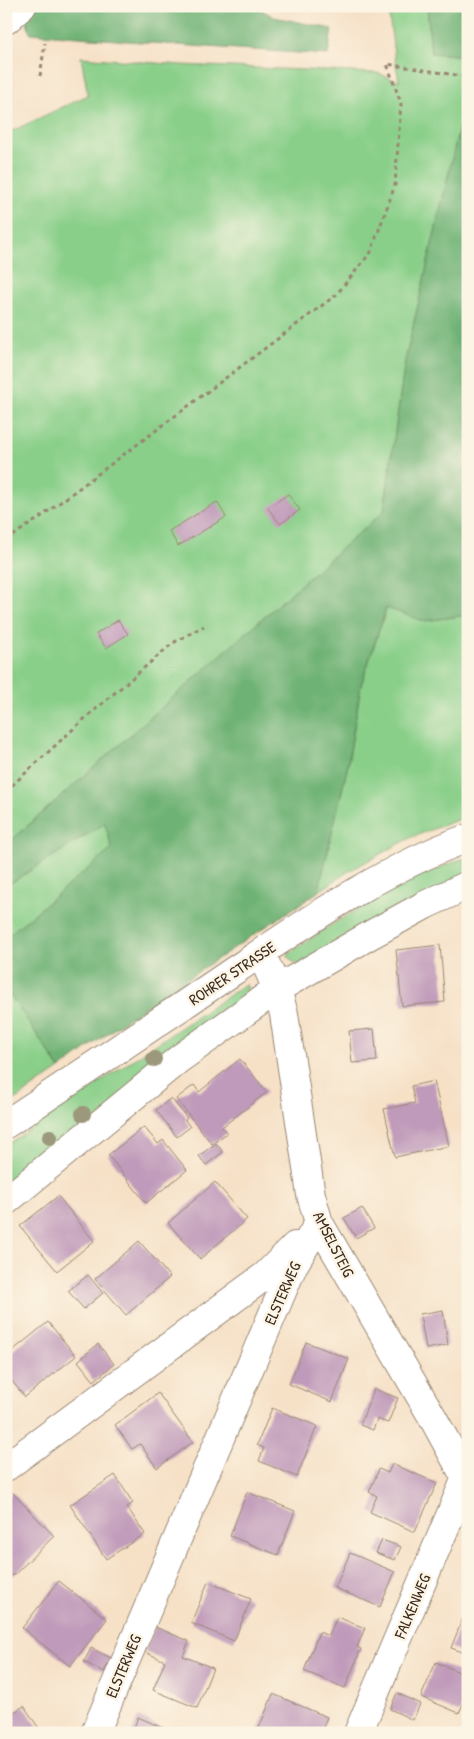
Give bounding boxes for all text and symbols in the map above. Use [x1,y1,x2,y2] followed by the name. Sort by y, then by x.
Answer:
[184,936,280,1010] street label: ROHRER STRASSE
[308,1207,360,1281] street label: AMSELSTEIG
[258,1258,306,1328] street label: ELSTERWEG
[388,1570,436,1643] street label: FALKENWEG
[100,1631,146,1701] street label: ELSTERWEG

